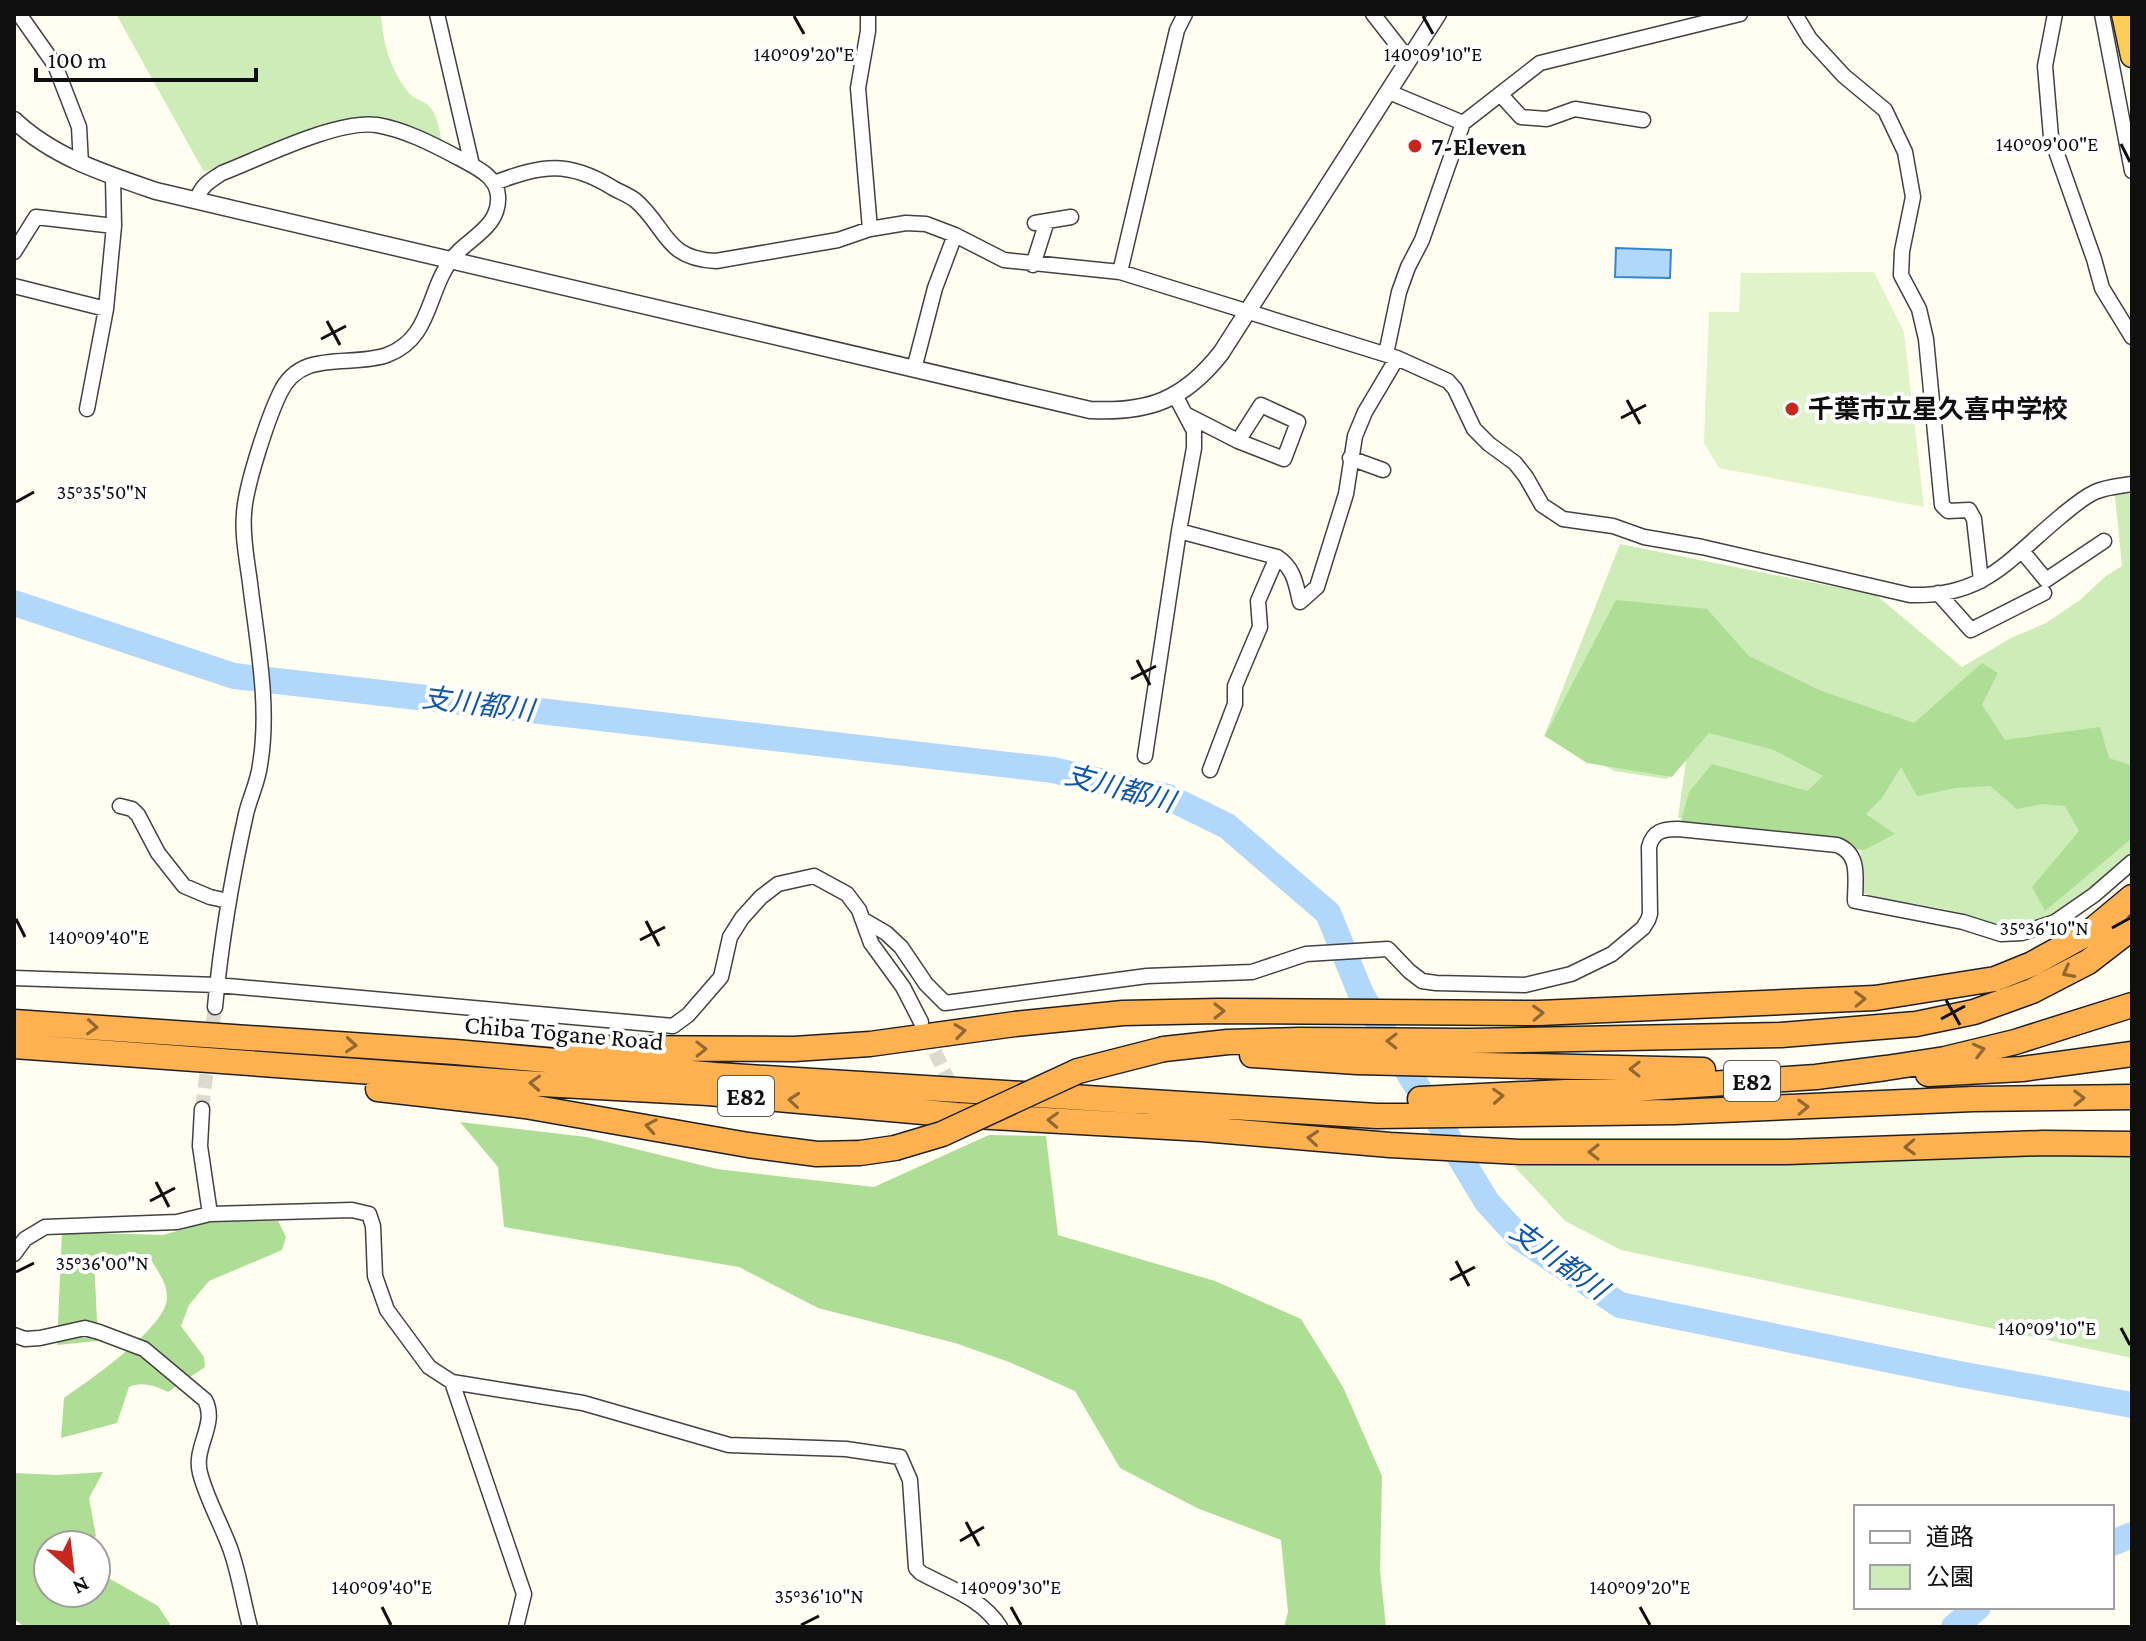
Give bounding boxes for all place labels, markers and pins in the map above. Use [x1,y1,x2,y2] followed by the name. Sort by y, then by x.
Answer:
[1431,132,1527,161] place label: 7-Eleven
[1406,137,1424,155] marker: 7-Eleven
[1808,395,2068,424] place label: 千葉市立星久喜中学校
[1783,400,1801,418] marker: 千葉市立星久喜中学校

